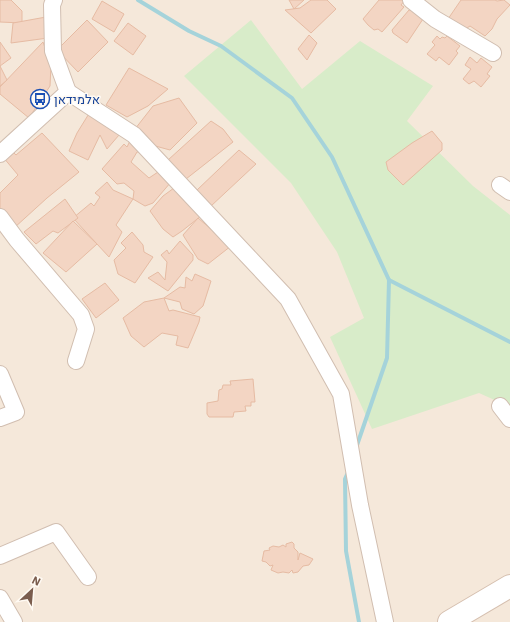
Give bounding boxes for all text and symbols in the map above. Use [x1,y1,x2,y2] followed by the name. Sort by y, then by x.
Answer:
[29,88,51,110] bus stop icon: אלמידאן
[54,91,100,108] place label: אלמידאן
[12,570,52,610] north arrow
[30,573,43,589] text: N

